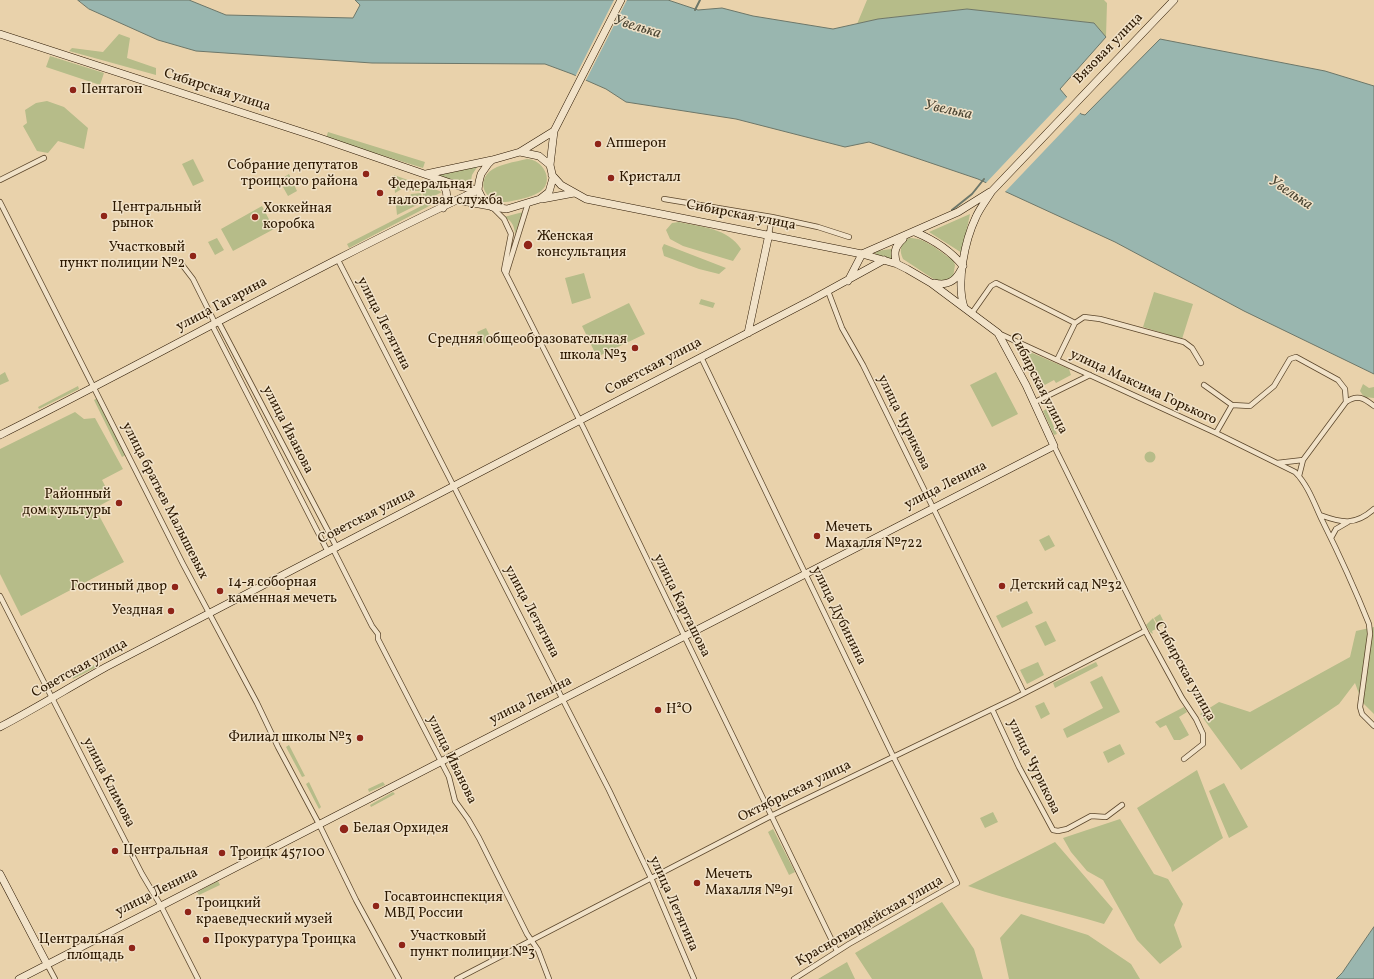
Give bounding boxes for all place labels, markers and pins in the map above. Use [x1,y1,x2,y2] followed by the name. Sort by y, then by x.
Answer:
[81,82,142,98] place label: Пентагон
[68,85,78,95] marker: Пентагон
[606,136,666,152] place label: Апшерон
[593,139,603,149] marker: Апшерон
[227,158,358,190] place label: Собрание депутатов троицкого района
[361,169,371,179] marker: Собрание депутатов троицкого района
[619,170,681,186] place label: Кристалл
[606,173,616,183] marker: Кристалл
[388,177,503,210] place label: Федеральная налоговая служба
[375,188,385,198] marker: Федеральная налоговая служба
[112,200,202,232] place label: Центральный рынок
[263,201,332,234] place label: Хоккейная коробка
[99,211,109,221] marker: Центральный рынок
[250,212,260,222] marker: Хоккейная коробка
[537,229,626,262] place label: Женская консультация
[522,239,534,251] marker: Женская консультация
[59,240,185,272] place label: Участковый пункт полиции №2
[188,251,198,261] marker: Участковый пункт полиции №2
[428,332,627,364] place label: Средняя общеобразовательная школа №3
[630,343,640,353] marker: Средняя общеобразовательная школа №3
[22,487,111,520] place label: Районный дом культуры
[114,498,124,508] marker: Районный дом культуры
[825,520,922,552] place label: Мечеть Махалля №722
[812,531,822,541] marker: Мечеть Махалля №722
[228,575,337,608] place label: 14-я соборная каменная мечеть
[1010,578,1122,594] place label: Детский сад №32
[71,579,167,595] place label: Гостиный двор
[997,581,1007,591] marker: Детский сад №32
[170,582,180,592] marker: Гостиный двор
[215,586,225,596] marker: 14-я соборная каменная мечеть
[112,603,163,619] place label: Уездная
[166,606,176,616] marker: Уездная
[666,702,692,718] place label: H²O
[653,705,663,715] marker: H²O
[228,730,352,746] place label: Филиал школы №3
[355,733,365,743] marker: Филиал школы №3
[353,821,449,837] place label: Белая Орхидея
[338,823,350,835] marker: Белая Орхидея
[123,843,208,859] place label: Центральная
[230,845,325,861] place label: Троицк 457100
[110,846,120,856] marker: Центральная
[217,848,227,858] marker: Троицк 457100
[705,867,794,900] place label: Мечеть Махалля №91
[692,878,702,888] marker: Мечеть Махалля №91
[384,890,503,922] place label: Госавтоинспекция МВД России
[196,896,333,928] place label: Троицкий краеведческий музей
[371,901,381,911] marker: Госавтоинспекция МВД России
[183,907,193,917] marker: Троицкий краеведческий музей
[410,929,535,962] place label: Участковый пункт полиции №3
[39,932,124,964] place label: Центральная площадь
[214,932,356,948] place label: Прокуратура Троицка
[201,935,211,945] marker: Прокуратура Троицка
[397,940,407,950] marker: Участковый пункт полиции №3
[127,943,137,953] marker: Центральная площадь

